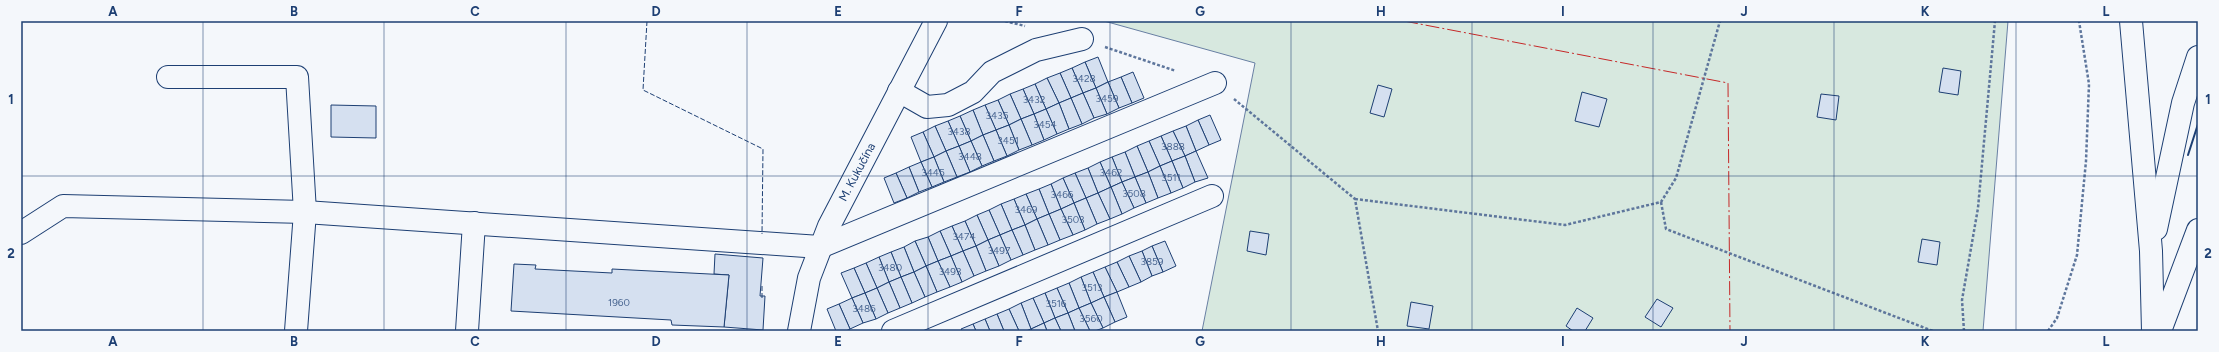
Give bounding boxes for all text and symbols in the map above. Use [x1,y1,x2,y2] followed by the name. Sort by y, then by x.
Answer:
[108,4,118,19] text: A
[290,4,298,19] text: B
[470,4,480,19] text: C
[651,4,661,19] text: D
[834,4,842,19] text: E
[1015,4,1023,19] text: F
[1195,4,1205,19] text: G
[1376,4,1386,19] text: H
[1561,4,1565,19] text: I
[1740,4,1748,19] text: J
[1921,4,1930,19] text: K
[2103,4,2110,19] text: L
[1072,72,1096,85] house number: 3428
[8,92,14,107] text: 1
[1095,92,1119,105] house number: 3459
[2205,92,2211,107] text: 1
[1023,93,1045,106] house number: 3432
[986,109,1009,122] house number: 3435
[1033,118,1057,131] house number: 3454
[947,125,971,138] house number: 3438
[997,134,1019,147] house number: 3451
[836,140,878,204] street label: M. Kukučína
[1161,140,1185,153] house number: 3888
[958,150,982,163] house number: 3448
[921,166,945,179] house number: 3445
[1100,166,1122,179] house number: 3462
[1161,171,1181,184] house number: 3511
[1122,187,1146,200] house number: 3508
[1051,188,1074,201] house number: 3466
[1015,203,1038,216] house number: 3469
[1061,213,1085,226] house number: 3503
[952,230,976,243] house number: 3474
[988,244,1011,257] house number: 3497
[7,246,15,261] text: 2
[2204,246,2212,261] text: 2
[1141,255,1164,268] house number: 3859
[878,261,902,274] house number: 3480
[939,265,961,278] house number: 3493
[1082,281,1102,294] house number: 3513
[608,296,630,309] house number: 1960
[1046,297,1067,310] house number: 3516
[852,302,876,315] house number: 3486
[1079,312,1103,325] house number: 3560
[108,334,118,349] text: A
[290,334,298,349] text: B
[470,334,480,349] text: C
[651,334,661,349] text: D
[834,334,842,349] text: E
[1015,334,1023,349] text: F
[1195,334,1205,349] text: G
[1376,334,1386,349] text: H
[1561,334,1565,349] text: I
[1740,334,1748,349] text: J
[1921,334,1930,349] text: K
[2103,334,2110,349] text: L

